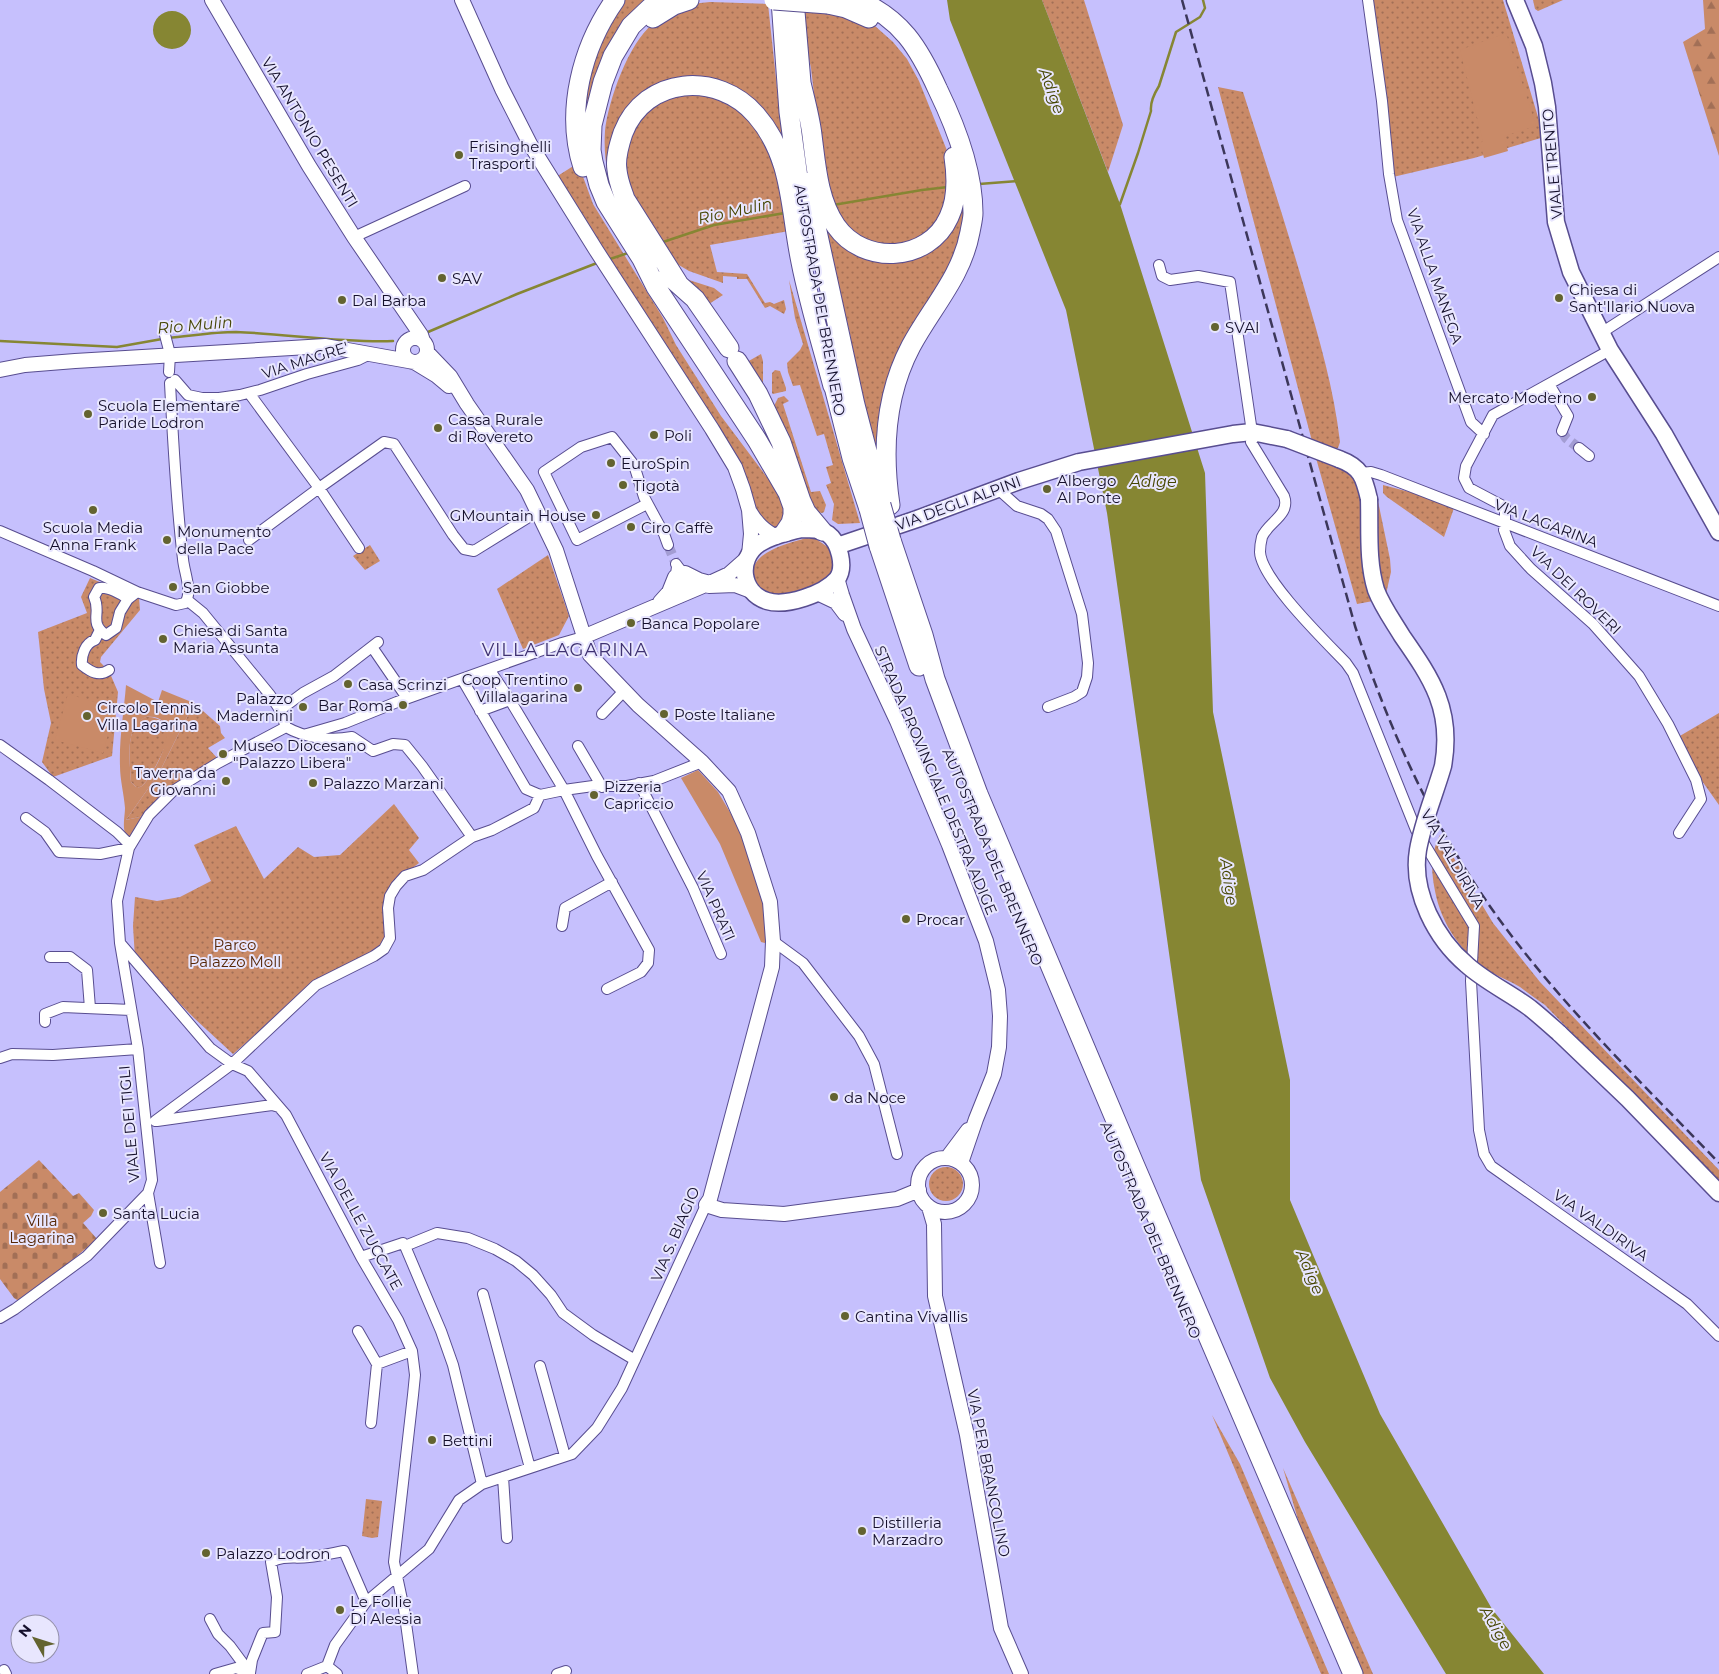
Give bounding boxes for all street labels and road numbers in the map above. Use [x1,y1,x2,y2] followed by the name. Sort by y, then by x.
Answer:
[258,53,362,211] street label: VIA ANTONIO PESENTI
[1538,108,1566,220] street label: VIALE TRENTO
[790,183,850,417] street label: AUTOSTRADA DEL BRENNERO
[1403,206,1467,347] street label: VIA ALLA MANEGA
[259,337,351,383] street label: VIA MAGRE'
[893,471,1023,535] street label: VIA DEGLI ALPINI
[1491,494,1601,552] street label: VIA LAGARINA
[1527,542,1625,638] street label: VIA DEI ROVERI
[870,643,1002,917] street label: STRADA PROVINCIALE DESTRA ADIGE
[938,745,1048,969] street label: AUTOSTRADA DEL BRENNERO
[1417,806,1489,912] street label: VIA VALDIRIVA
[692,868,740,944] street label: VIA PRATI
[114,1065,144,1183] street label: VIALE DEI TIGLI
[1096,1118,1206,1342] street label: AUTOSTRADA DEL BRENNERO
[315,1149,407,1293] street label: VIA DELLE ZUCCATE
[646,1184,704,1284] street label: VIA S. BIAGIO
[1550,1185,1652,1265] street label: VIA VALDIRIVA
[963,1387,1015,1559] street label: VIA PER BRANCOLINO

